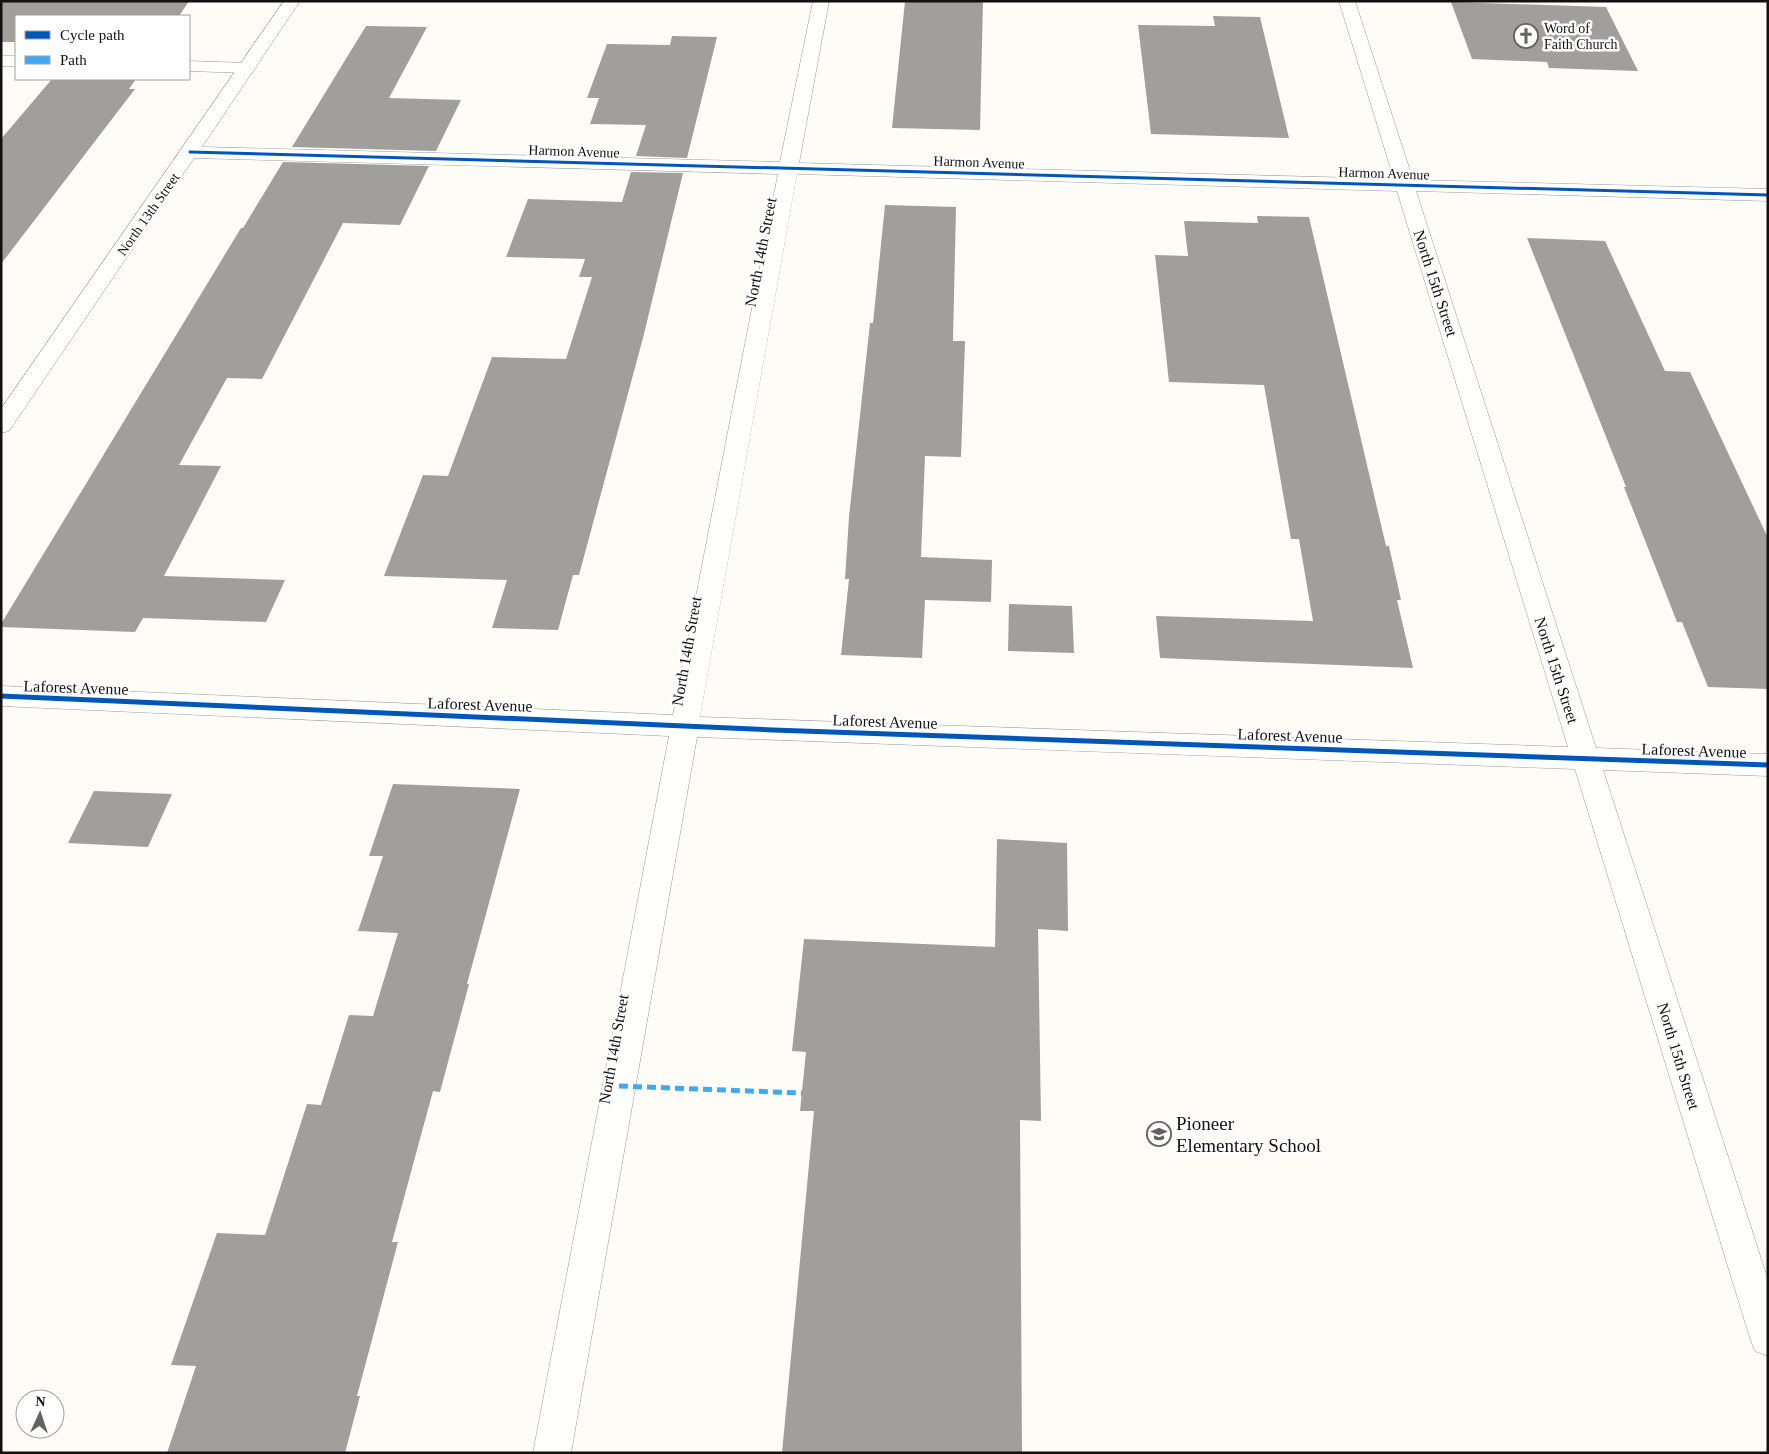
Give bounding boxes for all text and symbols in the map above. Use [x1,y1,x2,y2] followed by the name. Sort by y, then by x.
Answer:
[15,15,190,80] legend
[1544,21,1618,52] place label: Word of Faith Church
[1513,23,1539,49] church icon: Word of Faith Church
[60,27,125,43] text: Cycle path
[60,52,87,68] text: Path
[528,142,620,161] street label: Harmon Avenue
[933,153,1025,172] street label: Harmon Avenue
[1338,164,1430,183] street label: Harmon Avenue
[114,170,182,258] street label: North 13th Street
[742,195,780,308] street label: North 14th Street
[1410,228,1461,339] street label: North 15th Street
[668,594,705,707] street label: North 14th Street
[1531,615,1582,726] street label: North 15th Street
[23,677,129,698] street label: Laforest Avenue
[427,694,533,715] street label: Laforest Avenue
[832,711,938,732] street label: Laforest Avenue
[1237,725,1343,746] street label: Laforest Avenue
[1641,740,1747,761] street label: Laforest Avenue
[595,992,632,1105] street label: North 14th Street
[1654,1001,1703,1112] street label: North 15th Street
[1176,1113,1321,1156] place label: Pioneer Elementary School
[1146,1121,1172,1147] school or university icon: Pioneer Elementary School
[15,1389,65,1439] north arrow
[35,1394,46,1409] text: N

